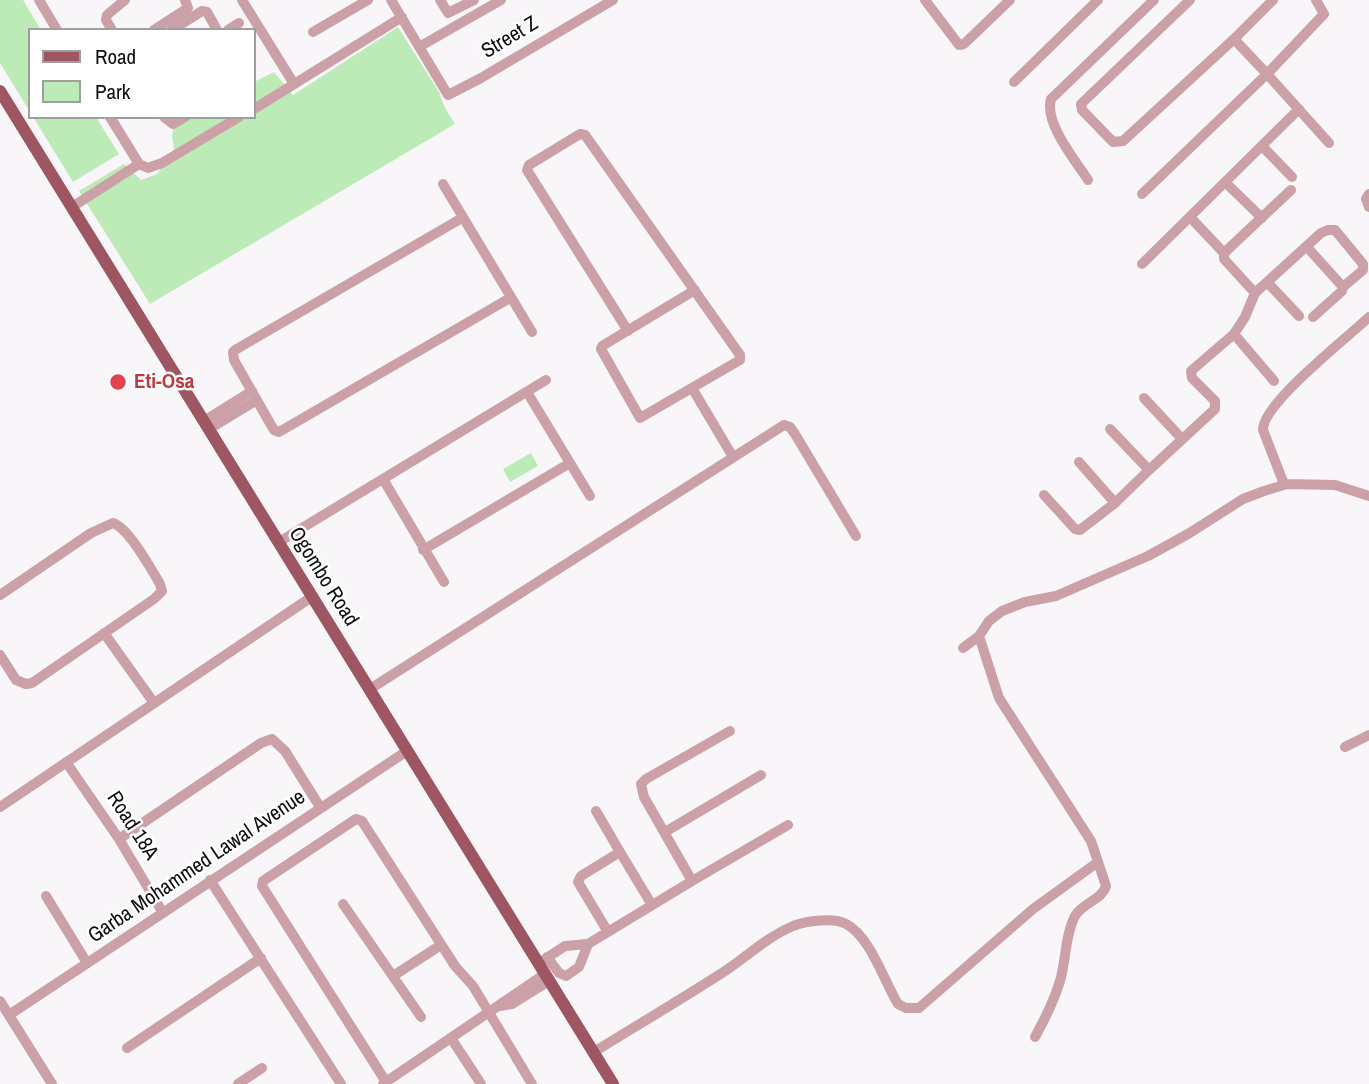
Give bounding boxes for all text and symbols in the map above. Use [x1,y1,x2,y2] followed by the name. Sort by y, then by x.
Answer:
[477,11,543,65] street label: Street Z
[28,28,256,119] legend
[95,42,136,71] text: Road
[95,77,130,106] text: Park
[134,369,194,395] place label: Eti-Osa
[108,372,128,392] marker: Eti-Osa
[283,523,363,631] street label: Ogombo Road
[84,785,310,949] street label: Garba Mohammed Lawal Avenue
[101,787,163,865] street label: Road 18A

